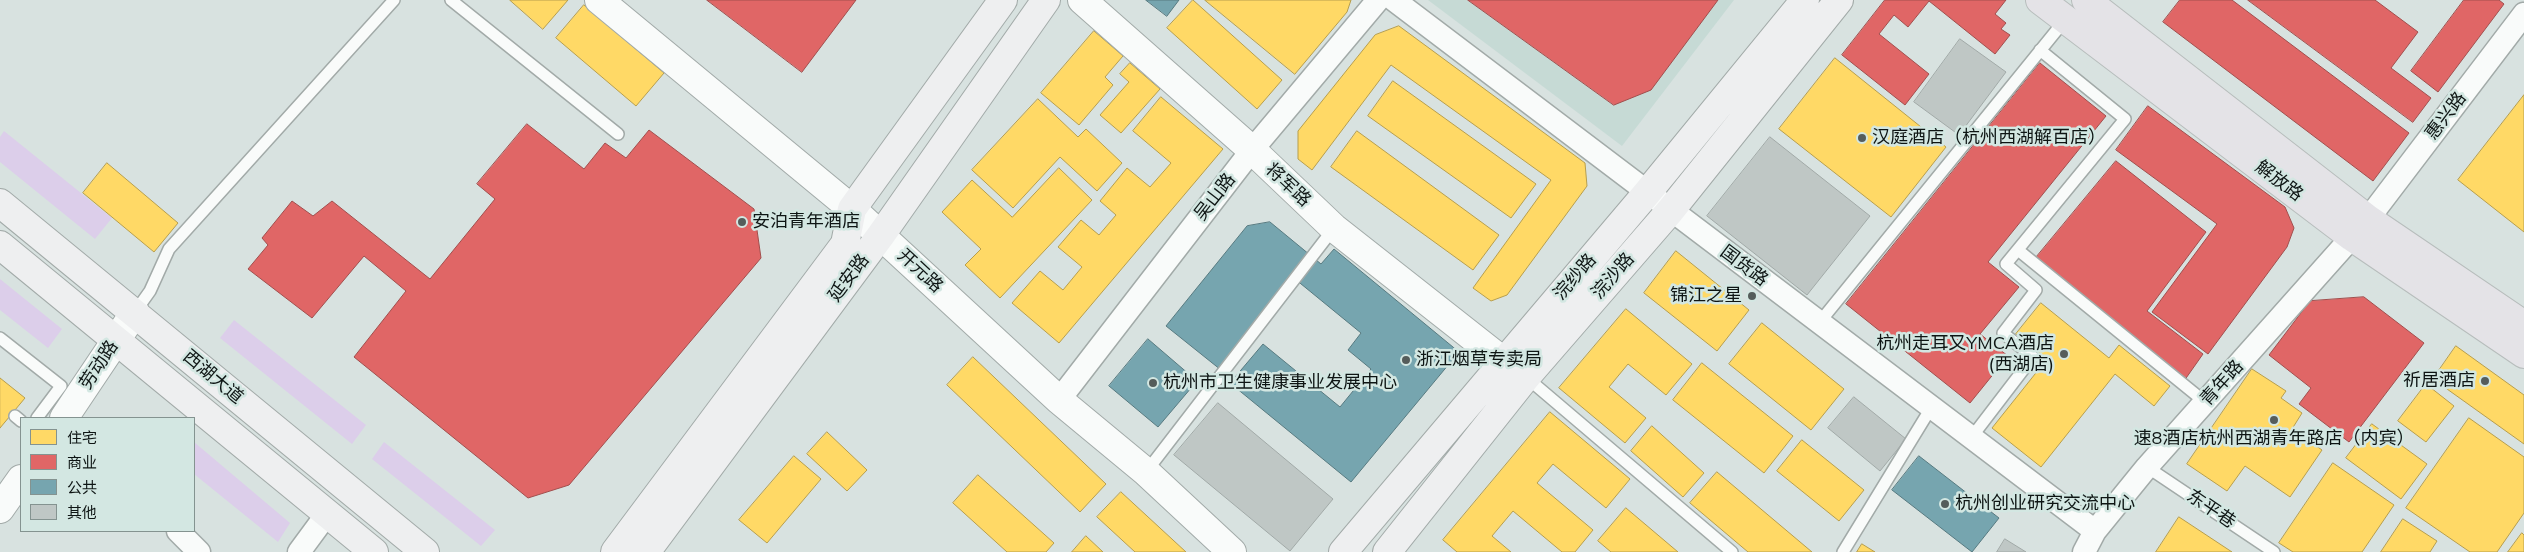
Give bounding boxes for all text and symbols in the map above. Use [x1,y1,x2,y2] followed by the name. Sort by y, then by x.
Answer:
[2421,88,2471,144] street label: 惠兴路
[1872,127,2106,149] place label: 汉庭酒店（杭州西湖解百店）
[1856,132,1868,144] marker: 汉庭酒店（杭州西湖解百店）
[2251,156,2307,206] street label: 解放路
[1261,159,1315,211] street label: 将军路
[1190,169,1240,225] street label: 吴山路
[752,211,860,233] place label: 安泊青年酒店
[736,216,748,228] marker: 安泊青年酒店
[1716,241,1772,291] street label: 国货路
[893,245,947,297] street label: 开元路
[1587,249,1639,303] street label: 浣沙路
[824,250,874,306] street label: 延安路
[1549,250,1601,304] street label: 浣纱路
[1670,285,1742,307] place label: 锦江之星
[1746,290,1758,302] marker: 锦江之星
[1876,333,2054,376] place label: 杭州走耳又YMCA酒店 (西湖店)
[75,336,123,394] street label: 劳动路
[178,346,248,408] street label: 西湖大道
[2058,348,2070,360] marker: 杭州走耳又YMCA酒店 (西湖店)
[1416,349,1542,371] place label: 浙江烟草专卖局
[1400,354,1412,366] marker: 浙江烟草专卖局
[2196,356,2248,410] street label: 青年路
[2403,370,2475,392] place label: 祈居酒店
[1163,372,1397,394] place label: 杭州市卫生健康事业发展中心
[2479,375,2491,387] marker: 祈居酒店
[1147,377,1159,389] marker: 杭州市卫生健康事业发展中心
[2268,414,2280,426] marker: 速8酒店杭州西湖青年路店（内宾）
[20,417,195,532] legend
[67,428,97,447] text: 住宅
[2134,428,2414,450] place label: 速8酒店杭州西湖青年路店（内宾）
[67,453,97,472] text: 商业
[67,478,97,497] text: 公共
[2183,485,2239,533] street label: 东平巷
[1955,493,2135,515] place label: 杭州创业研究交流中心
[1939,498,1951,510] marker: 杭州创业研究交流中心
[67,503,97,522] text: 其他

